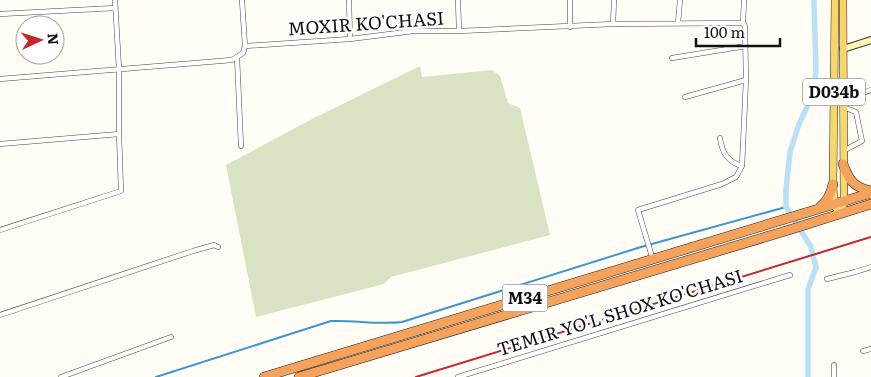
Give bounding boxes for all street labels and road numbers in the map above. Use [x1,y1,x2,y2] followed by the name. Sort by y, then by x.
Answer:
[287,4,445,41] street label: MOXIR KO'CHASI
[803,78,865,105] road number: D034b
[493,261,746,362] street label: TEMIR YO'L SHOX KO'CHASI
[502,284,548,312] road number: M34

